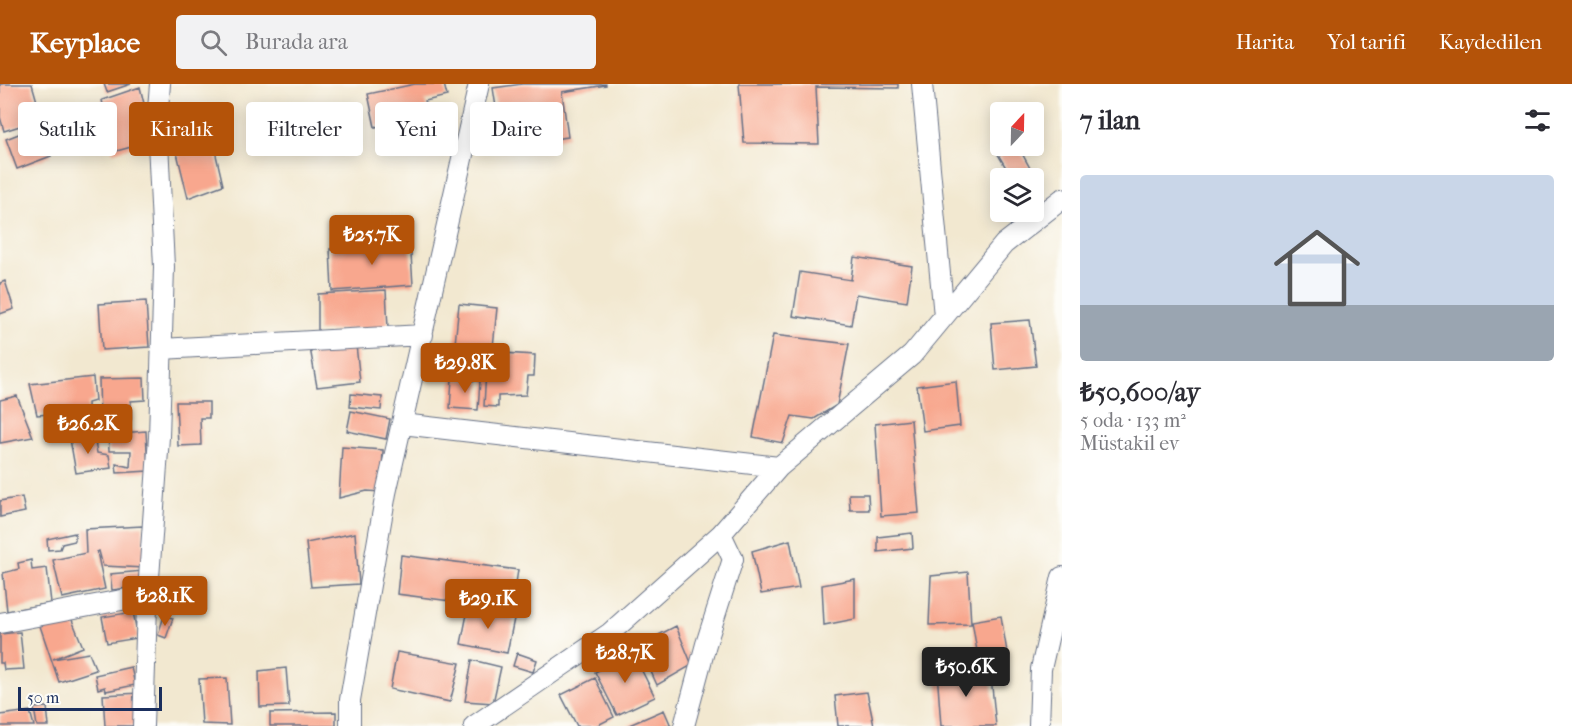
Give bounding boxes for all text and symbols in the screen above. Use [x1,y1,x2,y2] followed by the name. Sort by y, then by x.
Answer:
[176,15,596,69] search box
[30,26,140,59] text: Keyplace
[197,26,230,59] icon: search
[245,29,348,55] text: Burada ara
[1236,30,1294,54] text: Harita
[1327,30,1406,54] text: Yol tarifi
[1439,30,1542,54] text: Kaydedilen
[18,102,117,156] chip: Satılık
[129,102,234,156] chip: Kiralık
[246,102,363,156] chip: Filtreler
[375,102,458,156] chip: Yeni
[470,102,563,156] chip: Daire
[990,102,1044,156] north arrow
[990,102,1044,222] map controls
[1521,104,1554,137] icon: filters
[1080,105,1140,136] text: 7 ilan
[990,168,1044,222] button: layers
[1263,214,1371,322] icon: home
[323,215,421,266] pin: ₺25.7K
[343,223,401,246] text: ₺25.7K
[416,343,514,394] pin: ₺29.8K
[435,351,495,374] text: ₺29.8K
[1080,377,1200,408] text: ₺50,600/ay
[39,404,137,455] pin: ₺26.2K
[1080,409,1186,432] text: 5 oda · 133 m²
[57,412,119,435] text: ₺26.2K
[1080,432,1179,455] text: Müstakil ev
[116,576,214,627] pin: ₺28.1K
[439,579,537,630] pin: ₺29.1K
[136,584,194,607] text: ₺28.1K
[459,587,517,610] text: ₺29.1K
[576,633,674,684] pin: ₺28.7K
[596,641,654,664] text: ₺28.7K
[917,647,1015,698] pin: ₺50.6K
[936,655,996,678] text: ₺50.6K
[18,684,162,712] scale bar
[27,688,59,707] text: 50 m

